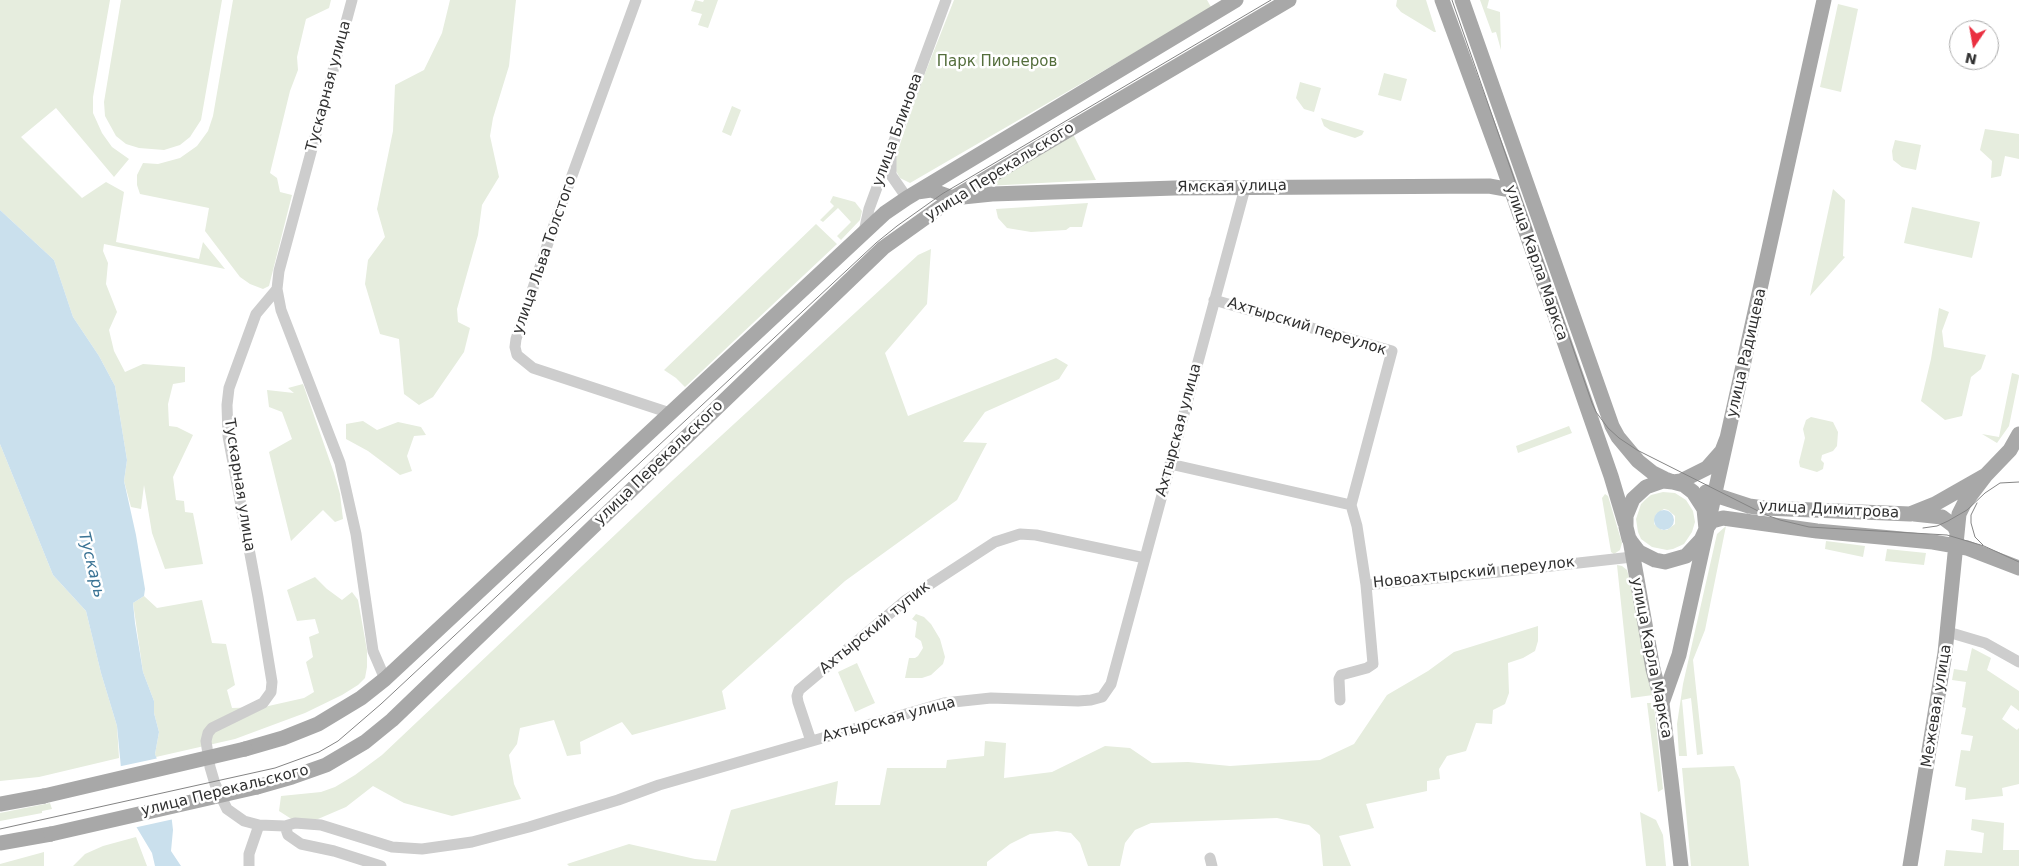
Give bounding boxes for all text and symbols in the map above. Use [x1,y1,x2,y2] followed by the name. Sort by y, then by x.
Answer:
[303,19,355,153] street label: Тускарная улица
[1949,20,1999,70] north arrow
[1964,50,1978,68] text: N
[937,53,1057,71] park label: Парк Пионеров
[869,71,927,189] street label: улица Блинова
[922,119,1078,225] street label: улица Перекальского
[509,173,581,337] street label: улица Льва Толстого
[1177,177,1287,197] street label: Ямская улица
[1501,183,1571,343] street label: улица Карла Маркса
[1723,287,1771,419] street label: улица Радищева
[1225,294,1389,360] street label: Ахтырский переулок
[1153,361,1205,499] street label: Ахтырская улица
[591,397,727,529] street label: улица Перекальского
[220,417,258,553] street label: Тускарная улица
[1758,497,1900,523] street label: улица Димитрова
[74,530,108,600] water label: Тускарь
[1372,553,1576,593] street label: Новоахтырский переулок
[1627,576,1675,740] street label: улица Карла Маркса
[816,578,934,678] street label: Ахтырский тупик
[1918,643,1956,769] street label: Межевая улица
[820,694,958,746] street label: Ахтырская улица
[139,761,311,821] street label: улица Перекальского

